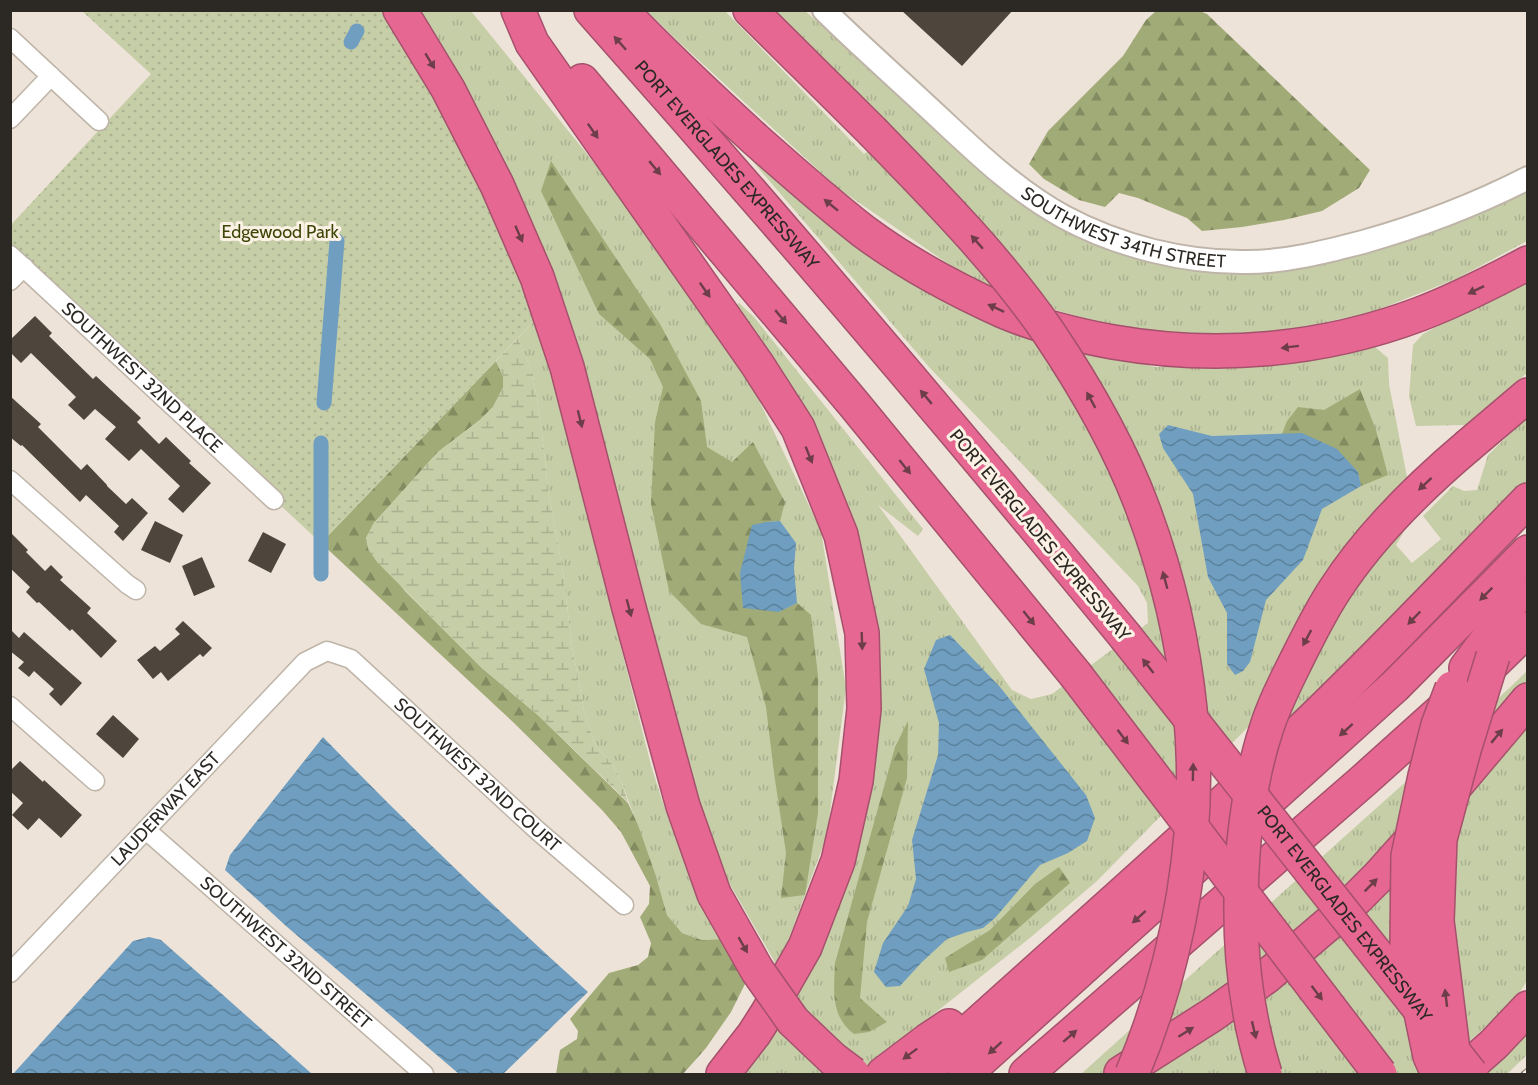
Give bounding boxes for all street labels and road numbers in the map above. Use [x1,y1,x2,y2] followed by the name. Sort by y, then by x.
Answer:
[630,56,824,274] street label: PORT EVERGLADES EXPRESSWAY
[1017,182,1227,273] street label: SOUTHWEST 34TH STREET
[57,298,227,457] street label: SOUTHWEST 32ND PLACE
[945,425,1135,646] street label: PORT EVERGLADES EXPRESSWAY
[390,693,565,857] street label: SOUTHWEST 32ND COURT
[106,747,225,871] street label: LAUDERWAY EAST
[1252,801,1437,1027] street label: PORT EVERGLADES EXPRESSWAY
[196,872,376,1034] street label: SOUTHWEST 32ND STREET

